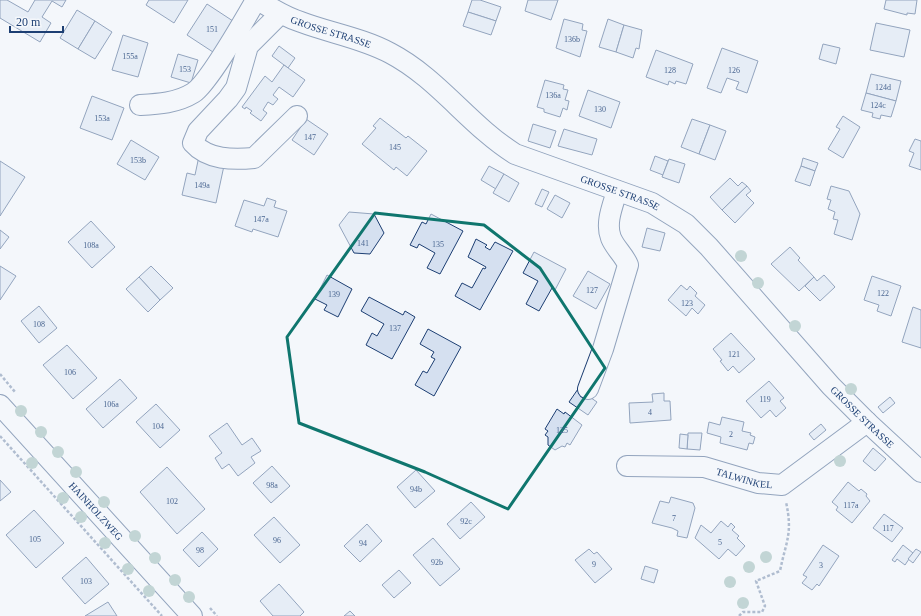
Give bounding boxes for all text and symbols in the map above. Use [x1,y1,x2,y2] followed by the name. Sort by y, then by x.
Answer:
[10,8,63,34] scale bar
[289,14,373,50] street label: GROSSE STRASSE
[16,15,41,29] text: 20 m
[206,25,218,34] house number: 151
[564,35,580,44] house number: 136b
[122,52,138,61] house number: 155a
[179,65,191,74] house number: 153
[664,66,676,75] house number: 128
[728,66,740,75] house number: 126
[875,83,891,92] house number: 124d
[545,91,561,100] house number: 136a
[870,101,886,110] house number: 124c
[594,105,606,114] house number: 130
[94,114,110,123] house number: 153a
[304,133,316,142] house number: 147
[389,143,401,152] house number: 145
[130,156,146,165] house number: 153b
[579,173,662,213] street label: GROSSE STRASSE
[194,181,210,190] house number: 149a
[253,215,269,224] house number: 147a
[357,239,369,248] house number: 141
[432,240,444,249] house number: 135
[83,241,99,250] house number: 108a
[586,286,598,295] house number: 127
[877,289,889,298] house number: 122
[328,290,340,299] house number: 139
[681,299,693,308] house number: 123
[33,320,45,329] house number: 108
[389,324,401,333] house number: 137
[728,350,740,359] house number: 121
[64,368,76,377] house number: 106
[828,384,896,450] street label: GROSSE STRASSE
[759,395,771,404] house number: 119
[103,400,119,409] house number: 106a
[648,408,652,417] house number: 4
[152,422,164,431] house number: 104
[556,426,568,435] house number: 125
[729,430,733,439] house number: 2
[715,466,773,490] street label: TALWINKEL
[67,480,125,542] street label: HAINHOLZWEG
[266,481,278,490] house number: 98a
[410,485,422,494] house number: 94b
[166,497,178,506] house number: 102
[843,501,859,510] house number: 117a
[672,514,676,523] house number: 7
[460,517,472,526] house number: 92c
[882,524,894,533] house number: 117
[29,535,41,544] house number: 105
[273,536,281,545] house number: 96
[718,538,722,547] house number: 5
[359,539,367,548] house number: 94
[196,546,204,555] house number: 98
[431,558,443,567] house number: 92b
[592,560,596,569] house number: 9
[819,561,823,570] house number: 3
[80,577,92,586] house number: 103

